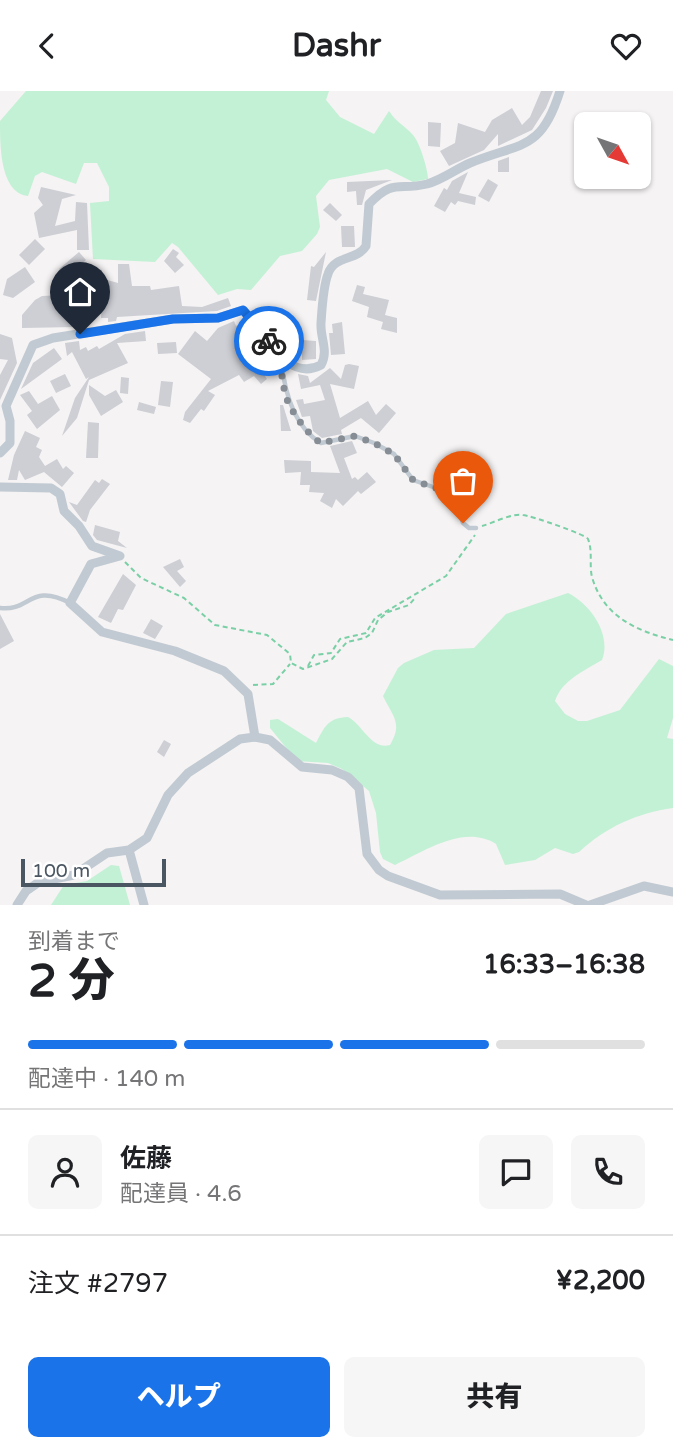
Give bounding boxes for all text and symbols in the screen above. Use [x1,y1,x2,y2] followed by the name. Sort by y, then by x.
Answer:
[28,27,66,65] icon: back
[292,27,381,65] text: Dashr
[607,27,645,65] icon: heart
[574,112,651,189] north arrow
[574,112,651,189] map controls
[50,262,110,334] pin
[61,273,99,311] icon: home
[234,306,304,376] courier
[250,322,288,360] icon: bike
[433,451,493,523] pin
[444,462,482,500] icon: bag
[21,856,166,888] scale bar
[32,860,90,882] text: 100 m
[28,928,120,956] text: 到着まで
[483,949,645,980] text: 16:33–16:38
[28,954,115,1009] text: 2 分
[28,1065,185,1093] text: 配達中 · 140 m
[28,1135,102,1209] button: person
[479,1135,553,1209] button: chat
[571,1135,645,1209] button: phone
[120,1143,172,1174] text: 佐藤
[120,1180,242,1208] text: 配達員 · 4.6
[556,1265,645,1296] text: ¥2,200
[28,1268,168,1299] text: 注文 #2797
[28,1357,330,1437] button: ヘルプ
[344,1357,645,1437] button: 共有

